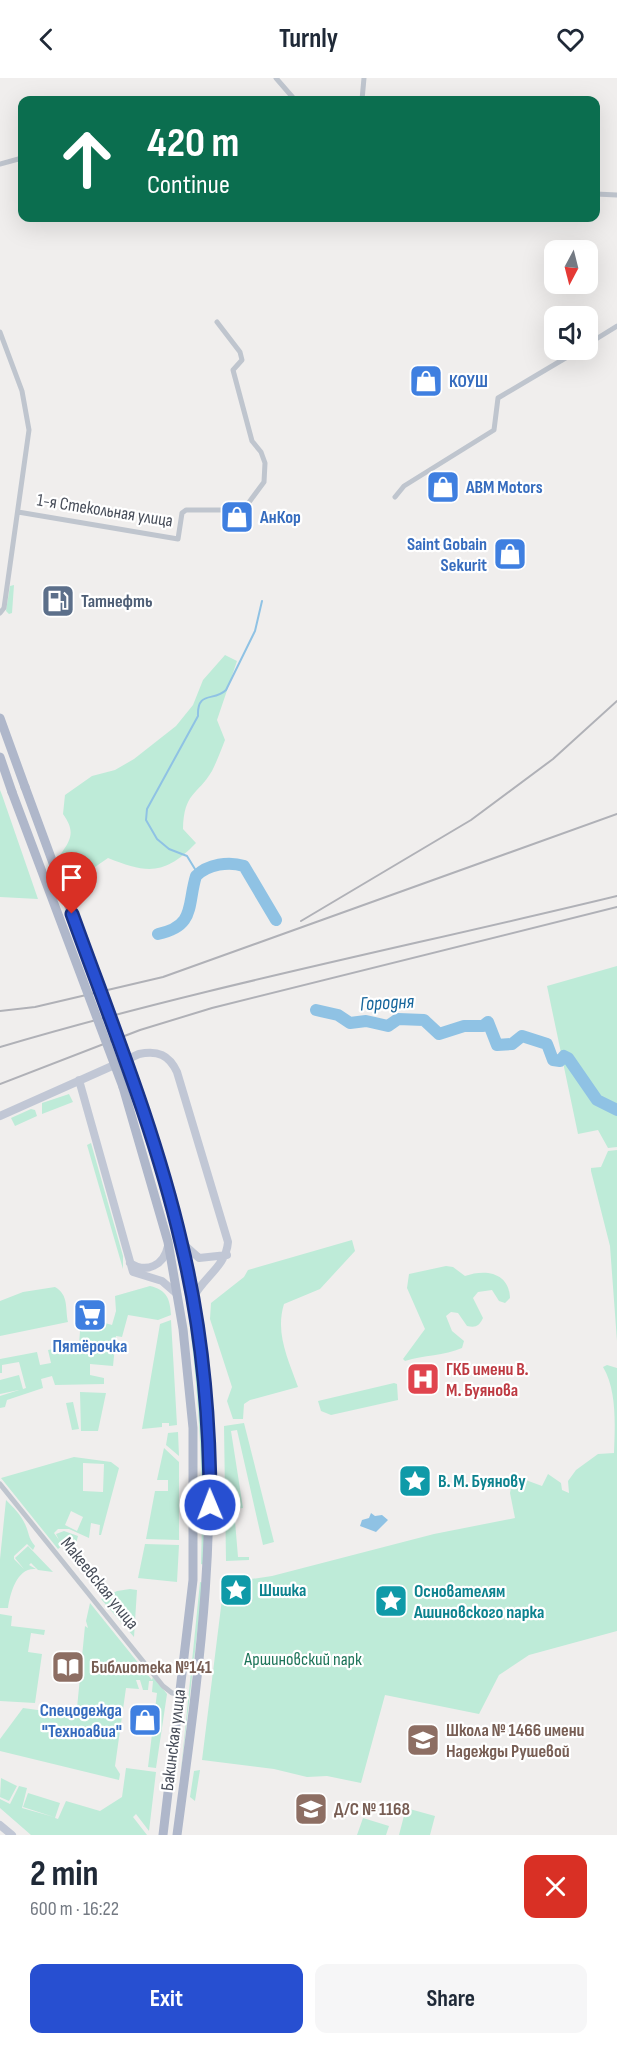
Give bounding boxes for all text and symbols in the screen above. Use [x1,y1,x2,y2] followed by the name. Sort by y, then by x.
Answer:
[30,23,63,56] icon: back
[279,23,338,55] text: Turnly
[554,23,587,56] icon: heart
[147,118,239,169] text: 420 m
[48,120,126,198] icon: ahead
[147,169,230,201] text: Continue
[544,240,598,294] north arrow
[544,240,598,360] map controls
[544,306,598,360] button: sound
[408,363,444,399] shop icon: КОУШ
[449,371,488,392] place label: КОУШ
[425,469,461,505] shop icon: ABM Motors
[465,477,543,498] place label: ABM Motors
[36,489,174,532] street label: 1-я Стекольная улица
[219,499,255,535] shop icon: АнКор
[259,507,301,528] place label: АнКор
[407,534,487,576] place label: Saint Gobain Sekurit
[492,536,528,572] shop icon: Saint Gobain Sekurit
[40,583,76,619] fuel station icon: Татнефть
[81,591,153,612] place label: Татнефть
[46,852,97,914] pin
[55,861,88,894] icon: arrive
[359,990,415,1016] water label: Городня
[72,1297,108,1333] supermarket icon: Пятёрочка
[53,1336,127,1357] place label: Пятёрочка
[446,1359,529,1401] place label: ГКБ имени В. М. Буянова
[405,1361,441,1397] hospital icon: ГКБ имени В. М. Буянова
[397,1463,433,1499] place icon: В. М. Буянову
[438,1471,526,1492] place label: В. М. Буянову
[178,1473,242,1537] position arrow
[56,1533,143,1634] street label: Макеевская улица
[218,1572,254,1608] place icon: Шишка
[259,1580,306,1601] place label: Шишка
[413,1581,544,1623] place label: Основателям Ашиновского парка
[373,1583,409,1619] place icon: Основателям Ашиновского парка
[50,1649,86,1685] library icon: Библиотека №141
[243,1649,362,1670] park label: Аршиновский парк
[91,1657,212,1678] place label: Библиотека №141
[157,1688,190,1792] street label: Бакинская улица
[40,1700,122,1742] place label: Спецодежда "Техноавиа"
[127,1702,163,1738] shop icon: Спецодежда "Техноавиа"
[446,1720,585,1762] place label: Школа № 1466 имени Надежды Рушевой
[405,1722,441,1758] school or university icon: Школа № 1466 имени Надежды Рушевой
[293,1791,329,1827] school or university icon: Д/C № 1168
[334,1799,410,1820] place label: Д/C № 1168
[30,1853,99,1896] text: 2 min
[524,1855,587,1918] button: close
[30,1897,119,1921] text: 600 m · 16:22
[30,1964,303,2033] button: Exit
[315,1964,587,2033] button: Share

